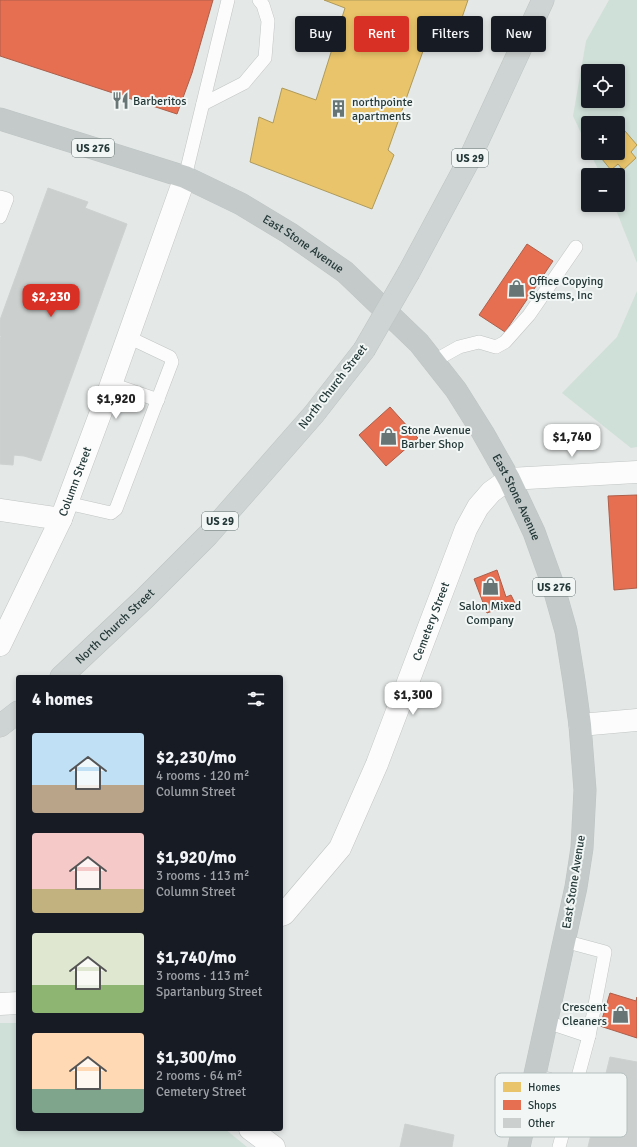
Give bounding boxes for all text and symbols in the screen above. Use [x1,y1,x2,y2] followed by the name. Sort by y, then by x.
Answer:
[295,16,346,52] chip: Buy
[354,16,409,52] chip: Rent
[417,16,483,52] chip: Filters
[491,16,546,52] chip: New
[581,64,625,212] map controls
[581,64,625,108] button: locate
[110,91,130,111] restaurant icon: Barberitos
[133,94,187,109] place label: Barberitos
[352,95,413,124] place label: northpointe apartments
[329,99,349,119] building icon: northpointe apartments
[581,116,625,160] button: +
[72,139,114,157] road number: US 276
[452,149,488,167] road number: US 29
[581,168,625,212] button: −
[260,211,347,276] street label: East Stone Avenue
[529,274,603,303] place label: Office Copying Systems, Inc
[506,278,526,298] shop icon: Office Copying Systems, Inc
[18,284,84,318] pin: $2,230
[32,289,70,305] text: $2,230
[295,342,371,432] street label: North Church Street
[83,386,149,420] pin: $1,920
[97,391,135,407] text: $1,920
[401,423,471,452] place label: Stone Avenue Barber Shop
[539,424,605,458] pin: $1,740
[378,427,398,447] shop icon: Stone Avenue Barber Shop
[553,429,591,445] text: $1,740
[55,444,95,519] street label: Column Street
[489,451,544,542] street label: East Stone Avenue
[202,512,238,530] road number: US 29
[480,577,500,597] shop icon: Salon Mixed Company
[533,578,575,596] road number: US 276
[409,580,453,663] street label: Cemetery Street
[72,585,158,667] street label: North Church Street
[459,599,521,628] place label: Salon Mixed Company
[380,682,446,716] pin: $1,300
[394,687,432,703] text: $1,300
[245,688,267,710] icon: filters
[32,689,93,710] text: 4 homes
[156,747,236,768] text: $2,230/mo
[64,749,112,797] icon: home
[156,768,249,784] text: 4 rooms · 120 m²
[156,784,235,800] text: Column Street
[559,834,589,930] street label: East Stone Avenue
[156,847,236,868] text: $1,920/mo
[64,849,112,897] icon: home
[156,868,249,884] text: 3 rooms · 113 m²
[156,884,235,900] text: Column Street
[156,947,236,968] text: $1,740/mo
[64,949,112,997] icon: home
[156,968,249,984] text: 3 rooms · 113 m²
[156,984,262,1000] text: Spartanburg Street
[562,1000,607,1029] place label: Crescent Cleaners
[610,1004,630,1024] shop icon: Crescent Cleaners
[156,1047,236,1068] text: $1,300/mo
[64,1049,112,1097] icon: home
[156,1068,242,1084] text: 2 rooms · 64 m²
[495,1073,627,1137] legend
[528,1081,560,1094] text: Homes
[156,1084,246,1100] text: Cemetery Street
[528,1099,557,1112] text: Shops
[528,1117,555,1130] text: Other

